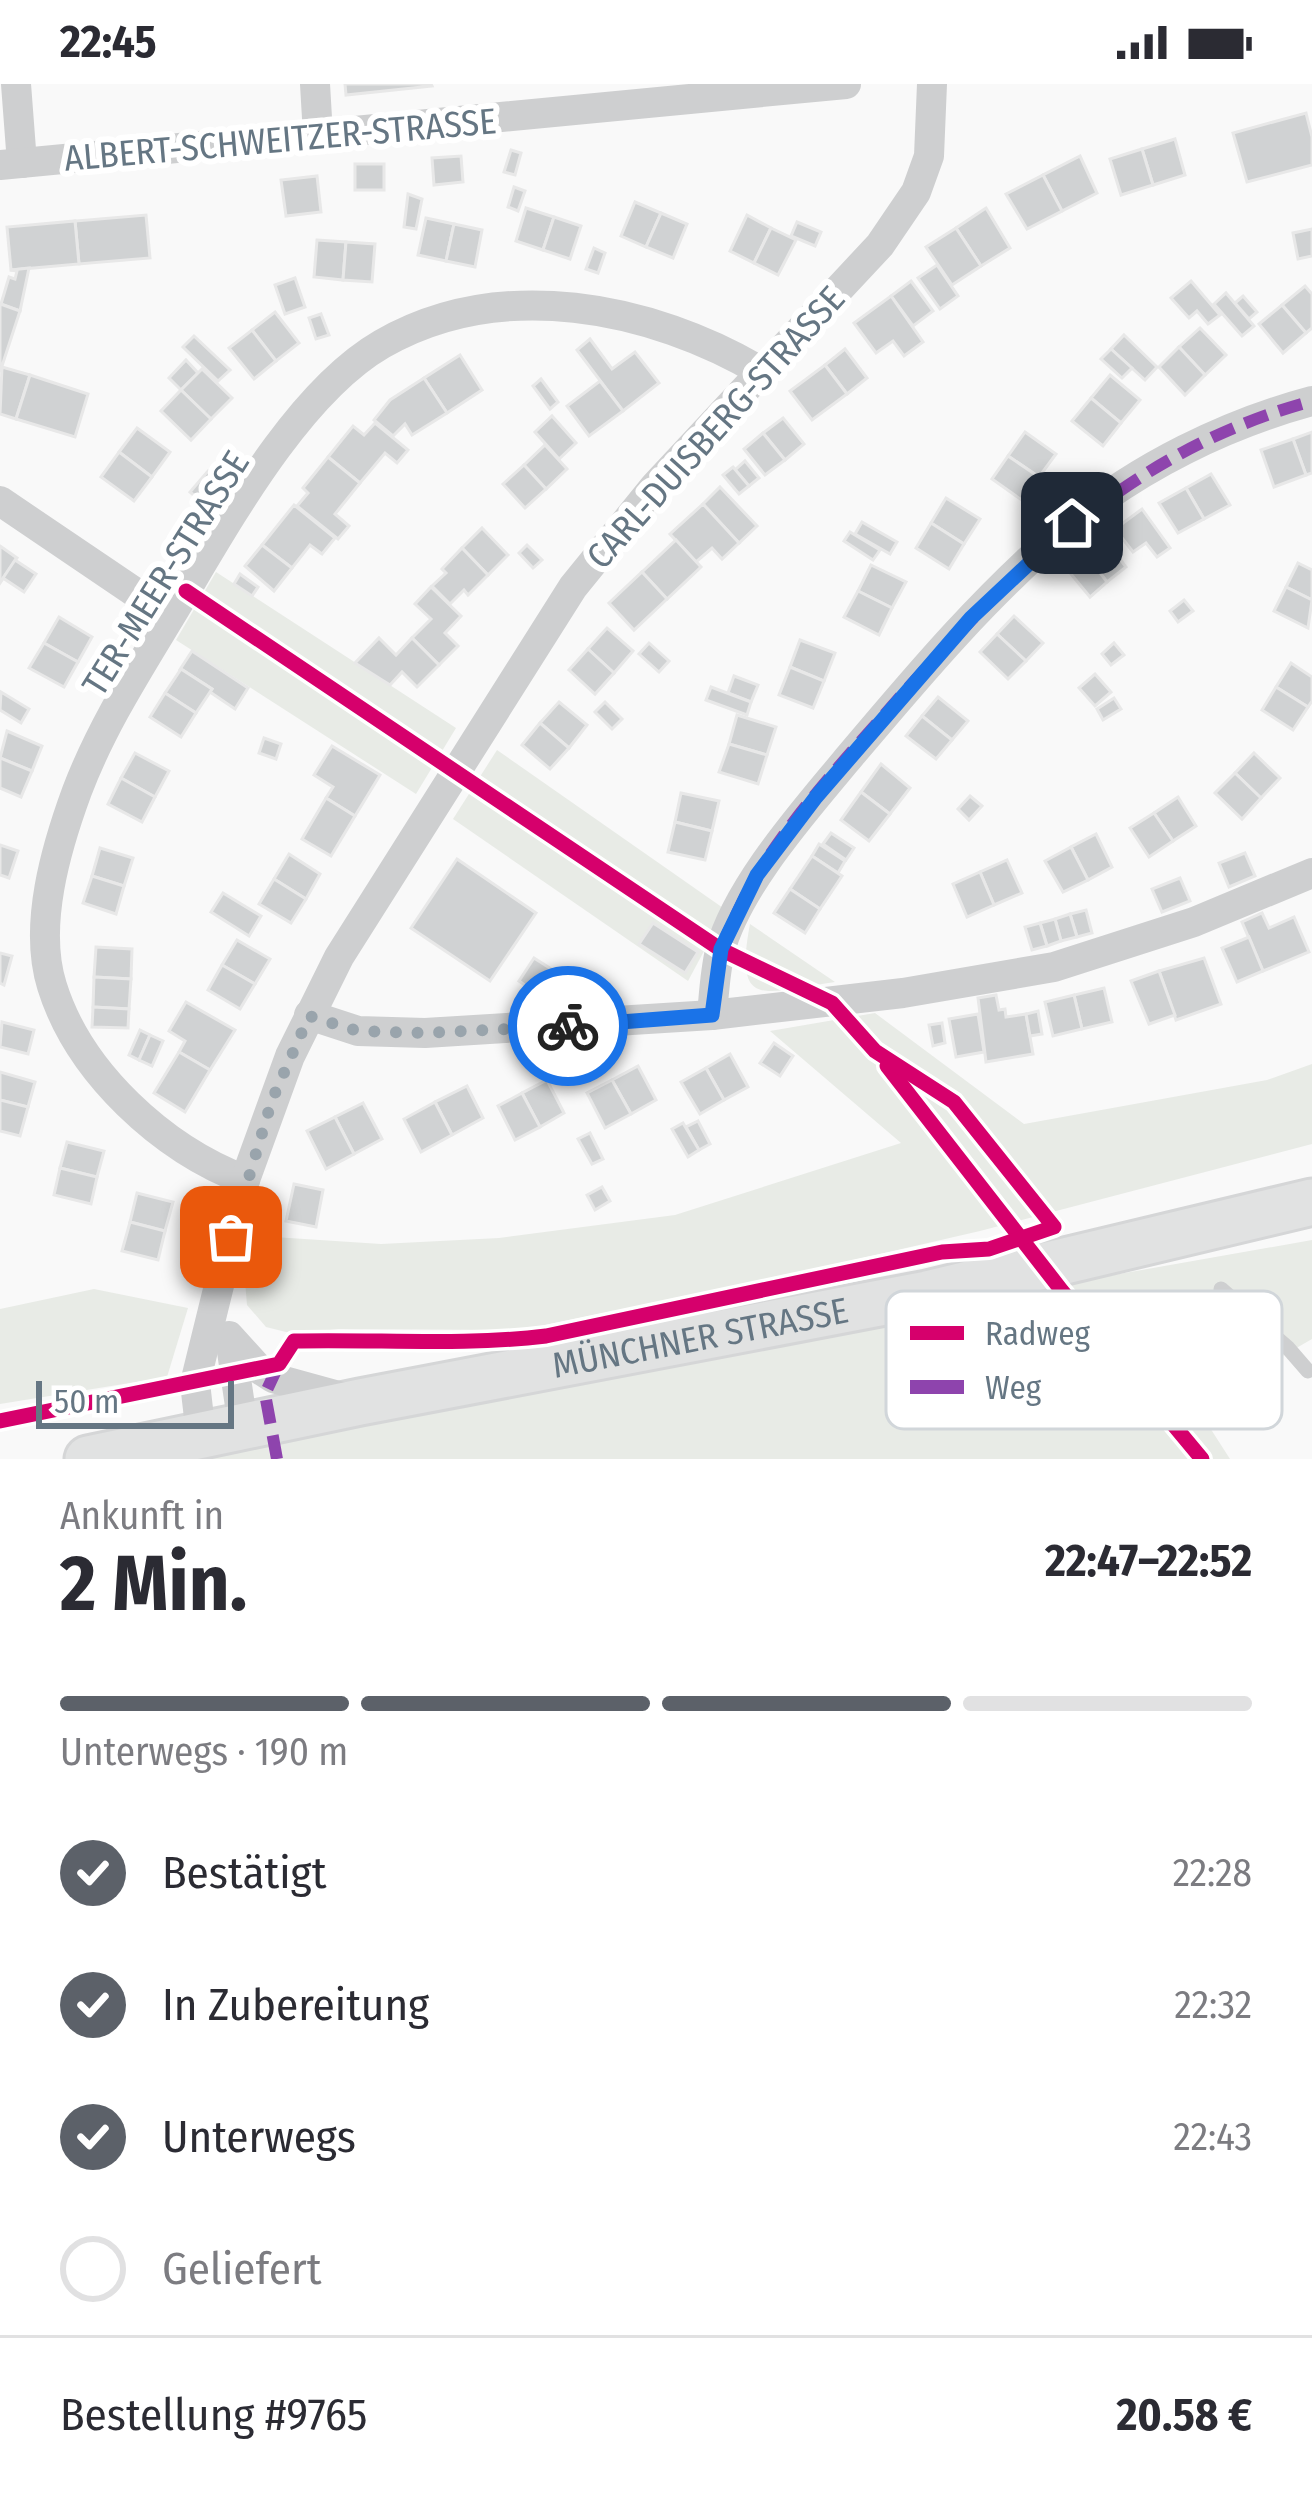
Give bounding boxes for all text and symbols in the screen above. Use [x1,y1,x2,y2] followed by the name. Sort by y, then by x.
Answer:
[60,15,157,69] text: 22:45
[62,99,498,181] street label: ALBERT-SCHWEITZER-STRASSE
[577,277,854,578] street label: CARL-DUISBERG-STRASSE
[73,443,259,704] street label: TER-MEER-STRASSE
[1021,472,1123,574] pin
[1039,490,1105,556] icon: home
[508,966,628,1086] courier
[535,993,601,1059] icon: bike
[180,1186,282,1288] pin
[198,1204,264,1270] icon: bag
[549,1289,852,1388] street label: MÜNCHNER STRASSE
[886,1291,1282,1429] legend
[985,1314,1090,1354] text: Radweg
[985,1368,1042,1408] text: Weg
[36,1375,234,1428] scale bar
[54,1382,119,1422] text: 50 m
[60,1493,224,1539] text: Ankunft in
[1045,1534,1252,1588] text: 22:47–22:52
[60,1537,247,1631] text: 2 Min.
[60,1729,348,1775] text: Unterwegs · 190 m
[60,1840,126,1906] icon: check
[162,1846,326,1900] text: Bestätigt
[1173,1850,1252,1896] text: 22:28
[60,1972,126,2038] icon: check
[162,1978,429,2032] text: In Zubereitung
[1175,1982,1252,2028] text: 22:32
[60,2104,126,2170] icon: check
[162,2110,356,2164] text: Unterwegs
[1174,2114,1252,2160] text: 22:43
[162,2242,321,2296] text: Geliefert
[60,2388,368,2442] text: Bestellung #9765
[1117,2388,1252,2442] text: 20.58 €

